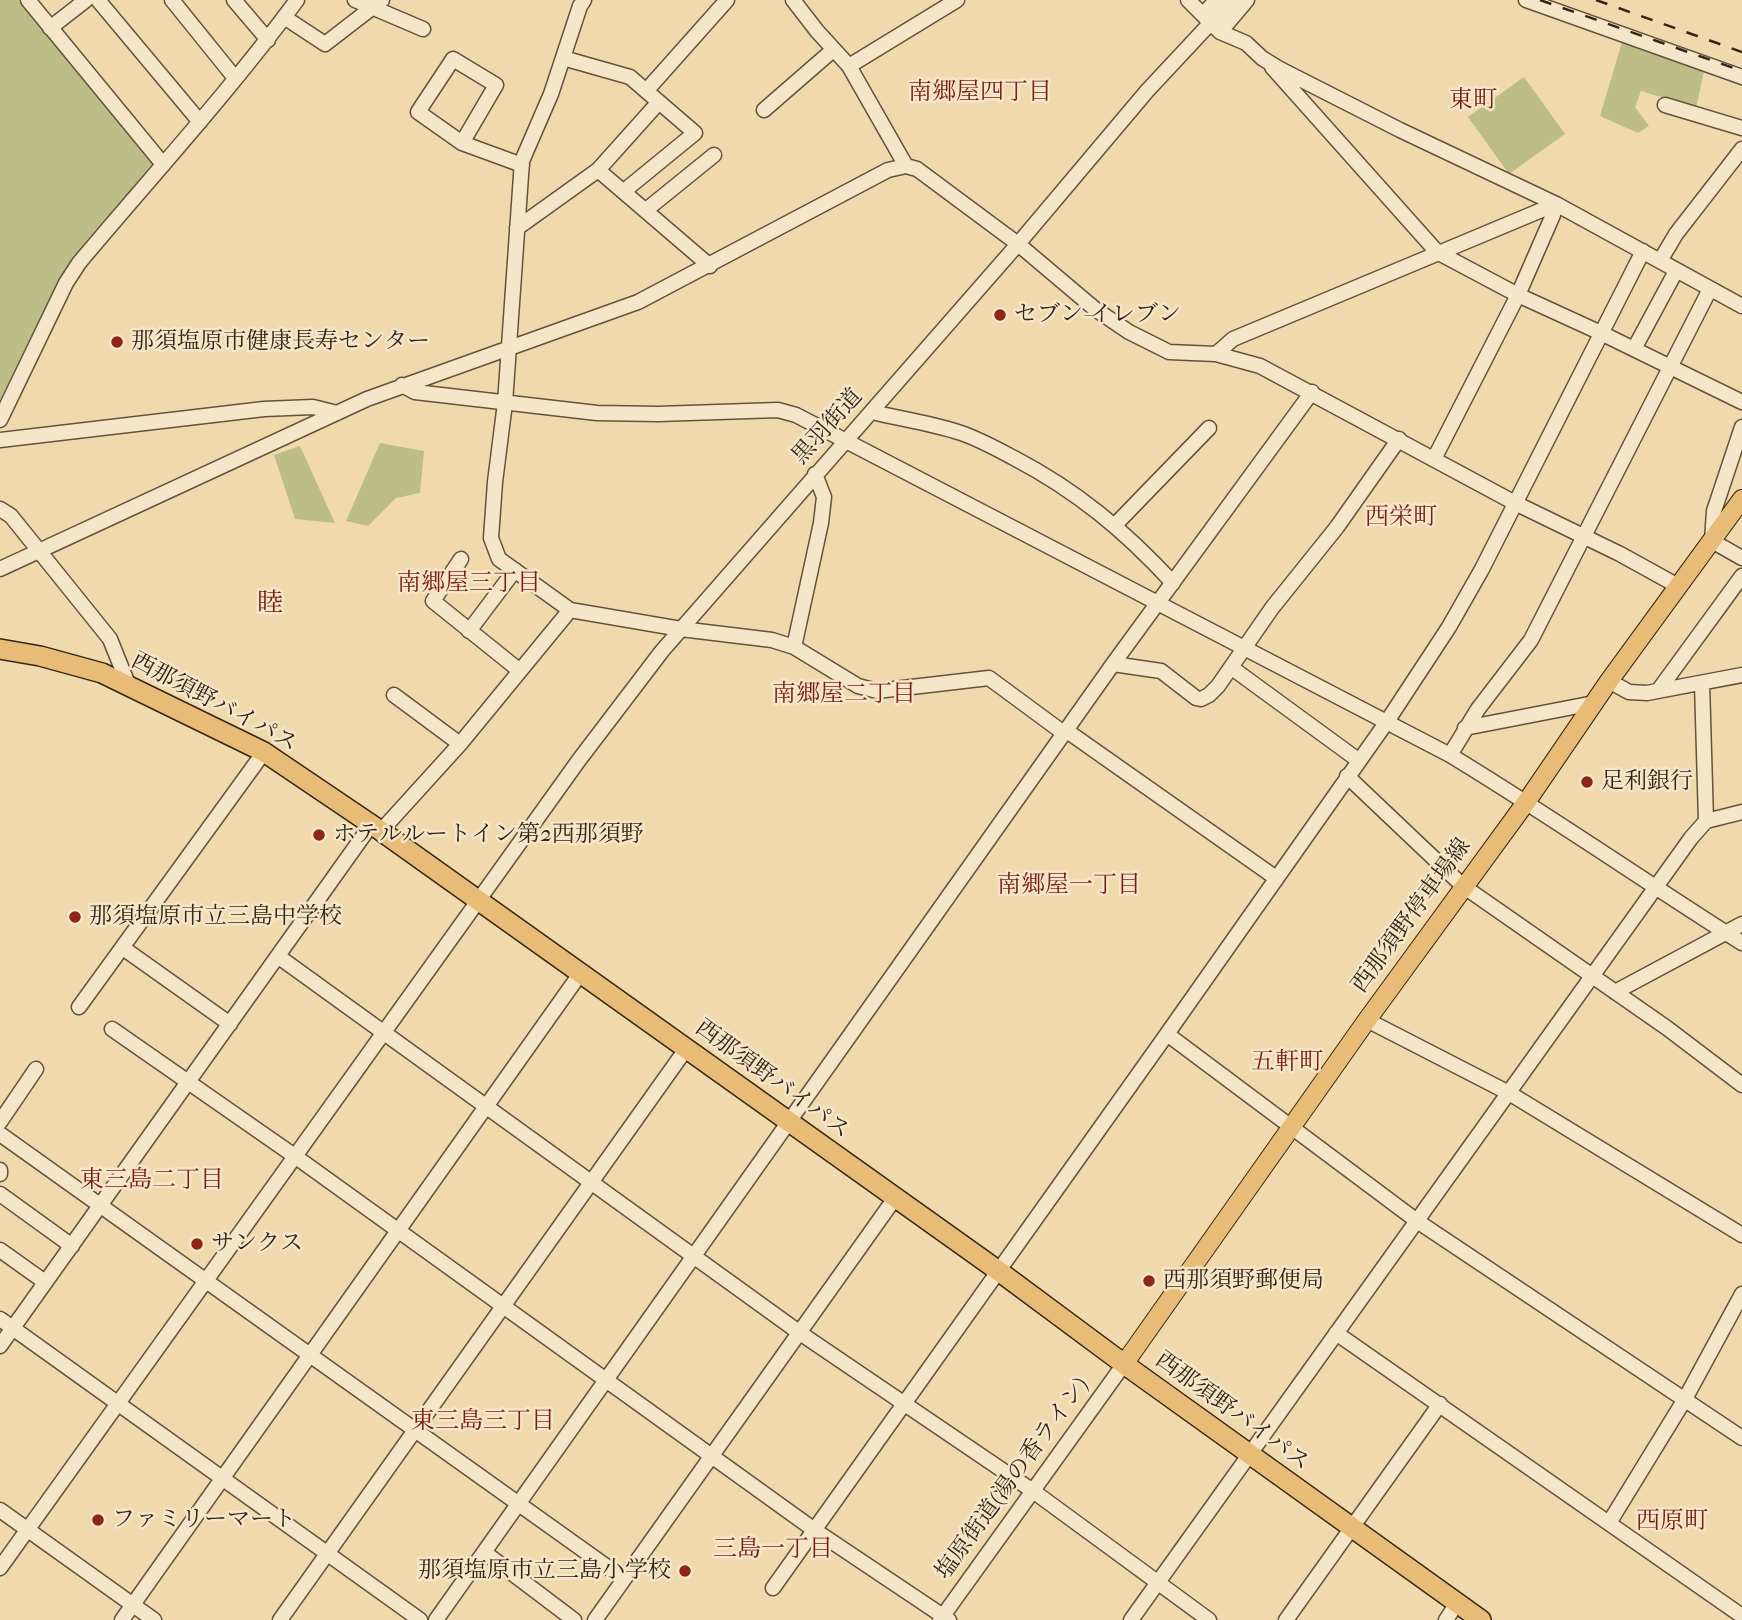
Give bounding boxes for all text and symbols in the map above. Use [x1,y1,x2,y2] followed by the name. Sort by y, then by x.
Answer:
[908,79,1052,107] district label: 南郷屋四丁目
[1449,87,1497,115] district label: 東町
[1014,301,1181,329] place label: セブン-イレブン
[992,307,1008,323] marker: セブン-イレブン
[131,328,430,356] place label: 那須塩原市健康長寿センター
[109,334,125,350] marker: 那須塩原市健康長寿センター
[787,384,869,470] street label: 黒羽街道
[1365,504,1437,532] district label: 西栄町
[397,570,541,598] district label: 南郷屋三丁目
[257,589,283,621] district label: 睦
[126,648,302,758] street label: 西那須野バイパス
[772,681,916,709] district label: 南郷屋二丁目
[1601,768,1693,796] place label: 足利銀行
[1579,774,1595,790] marker: 足利銀行
[333,821,644,849] place label: ホテルルートイン第2西那須野
[311,827,327,843] marker: ホテルルートイン第2西那須野
[1347,833,1477,999] street label: 西那須野停車場線
[997,872,1141,900] district label: 南郷屋一丁目
[89,903,342,931] place label: 那須塩原市立三島中学校
[67,909,83,925] marker: 那須塩原市立三島中学校
[689,1015,855,1145] street label: 西那須野バイパス
[1251,1049,1323,1077] district label: 五軒町
[80,1167,224,1195] district label: 東三島二丁目
[211,1230,303,1258] place label: サンクス
[189,1236,205,1252] marker: サンクス
[1163,1267,1324,1295] place label: 西那須野郵便局
[1141,1273,1157,1289] marker: 西那須野郵便局
[1149,1347,1315,1477] street label: 西那須野バイパス
[930,1373,1096,1585] street label: 塩原街道(湯の香ライン)
[411,1408,555,1436] district label: 東三島三丁目
[112,1506,296,1534] place label: ファミリーマート
[1636,1508,1708,1536] district label: 西原町
[90,1512,106,1528] marker: ファミリーマート
[713,1536,833,1564] district label: 三島一丁目
[418,1557,671,1585] place label: 那須塩原市立三島小学校
[677,1563,693,1579] marker: 那須塩原市立三島小学校

